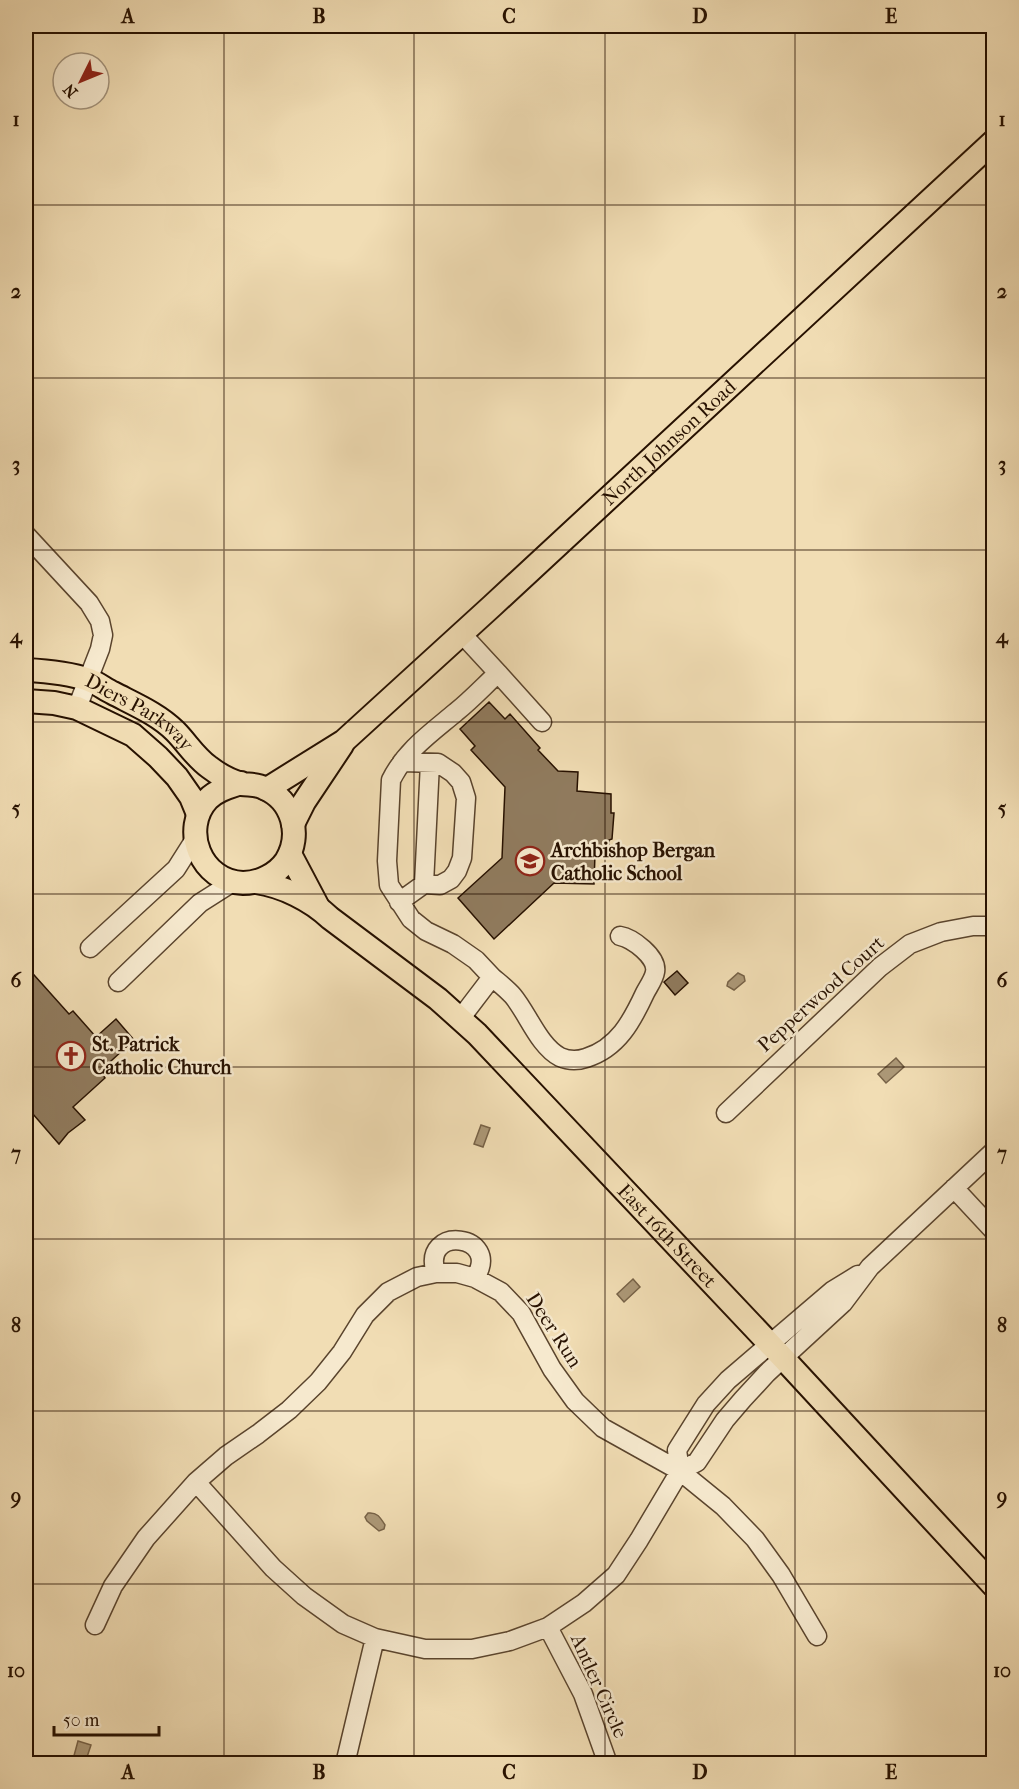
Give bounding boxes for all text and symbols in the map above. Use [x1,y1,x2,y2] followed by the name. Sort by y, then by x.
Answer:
[120,5,136,28] text: A
[312,5,326,28] text: B
[502,5,516,28] text: C
[692,5,708,28] text: D
[885,5,897,28] text: E
[51,51,111,111] north arrow
[59,79,81,102] text: N
[12,108,20,131] text: 1
[998,108,1006,131] text: 1
[11,280,21,303] text: 2
[997,280,1007,303] text: 2
[597,374,741,510] street label: North Johnson Road
[12,453,20,476] text: 3
[998,453,1006,476] text: 3
[9,625,23,649] text: 4
[995,625,1009,649] text: 4
[82,668,199,756] street label: Diers Parkway
[12,797,21,820] text: 5
[998,797,1007,820] text: 5
[549,839,716,885] place label: Archbishop Bergan Catholic School
[514,845,546,877] school or university icon: Archbishop Bergan Catholic School
[753,931,889,1057] street label: Pepperwood Court
[11,969,23,992] text: 6
[997,969,1009,992] text: 6
[92,1033,232,1079] place label: St. Patrick Catholic Church
[55,1040,87,1072] church icon: St. Patrick Catholic Church
[10,1142,21,1165] text: 7
[996,1142,1007,1165] text: 7
[613,1179,722,1292] street label: East 16th Street
[521,1288,587,1372] street label: Deer Run
[11,1314,21,1337] text: 8
[997,1314,1007,1337] text: 8
[10,1486,21,1509] text: 9
[996,1486,1007,1509] text: 9
[565,1630,632,1742] street label: Antler Circle
[7,1659,25,1682] text: 10
[993,1659,1011,1682] text: 10
[54,1699,159,1737] scale bar
[63,1710,100,1731] text: 50 m
[120,1761,136,1784] text: A
[312,1761,326,1784] text: B
[502,1761,516,1784] text: C
[692,1761,708,1784] text: D
[885,1761,897,1784] text: E

